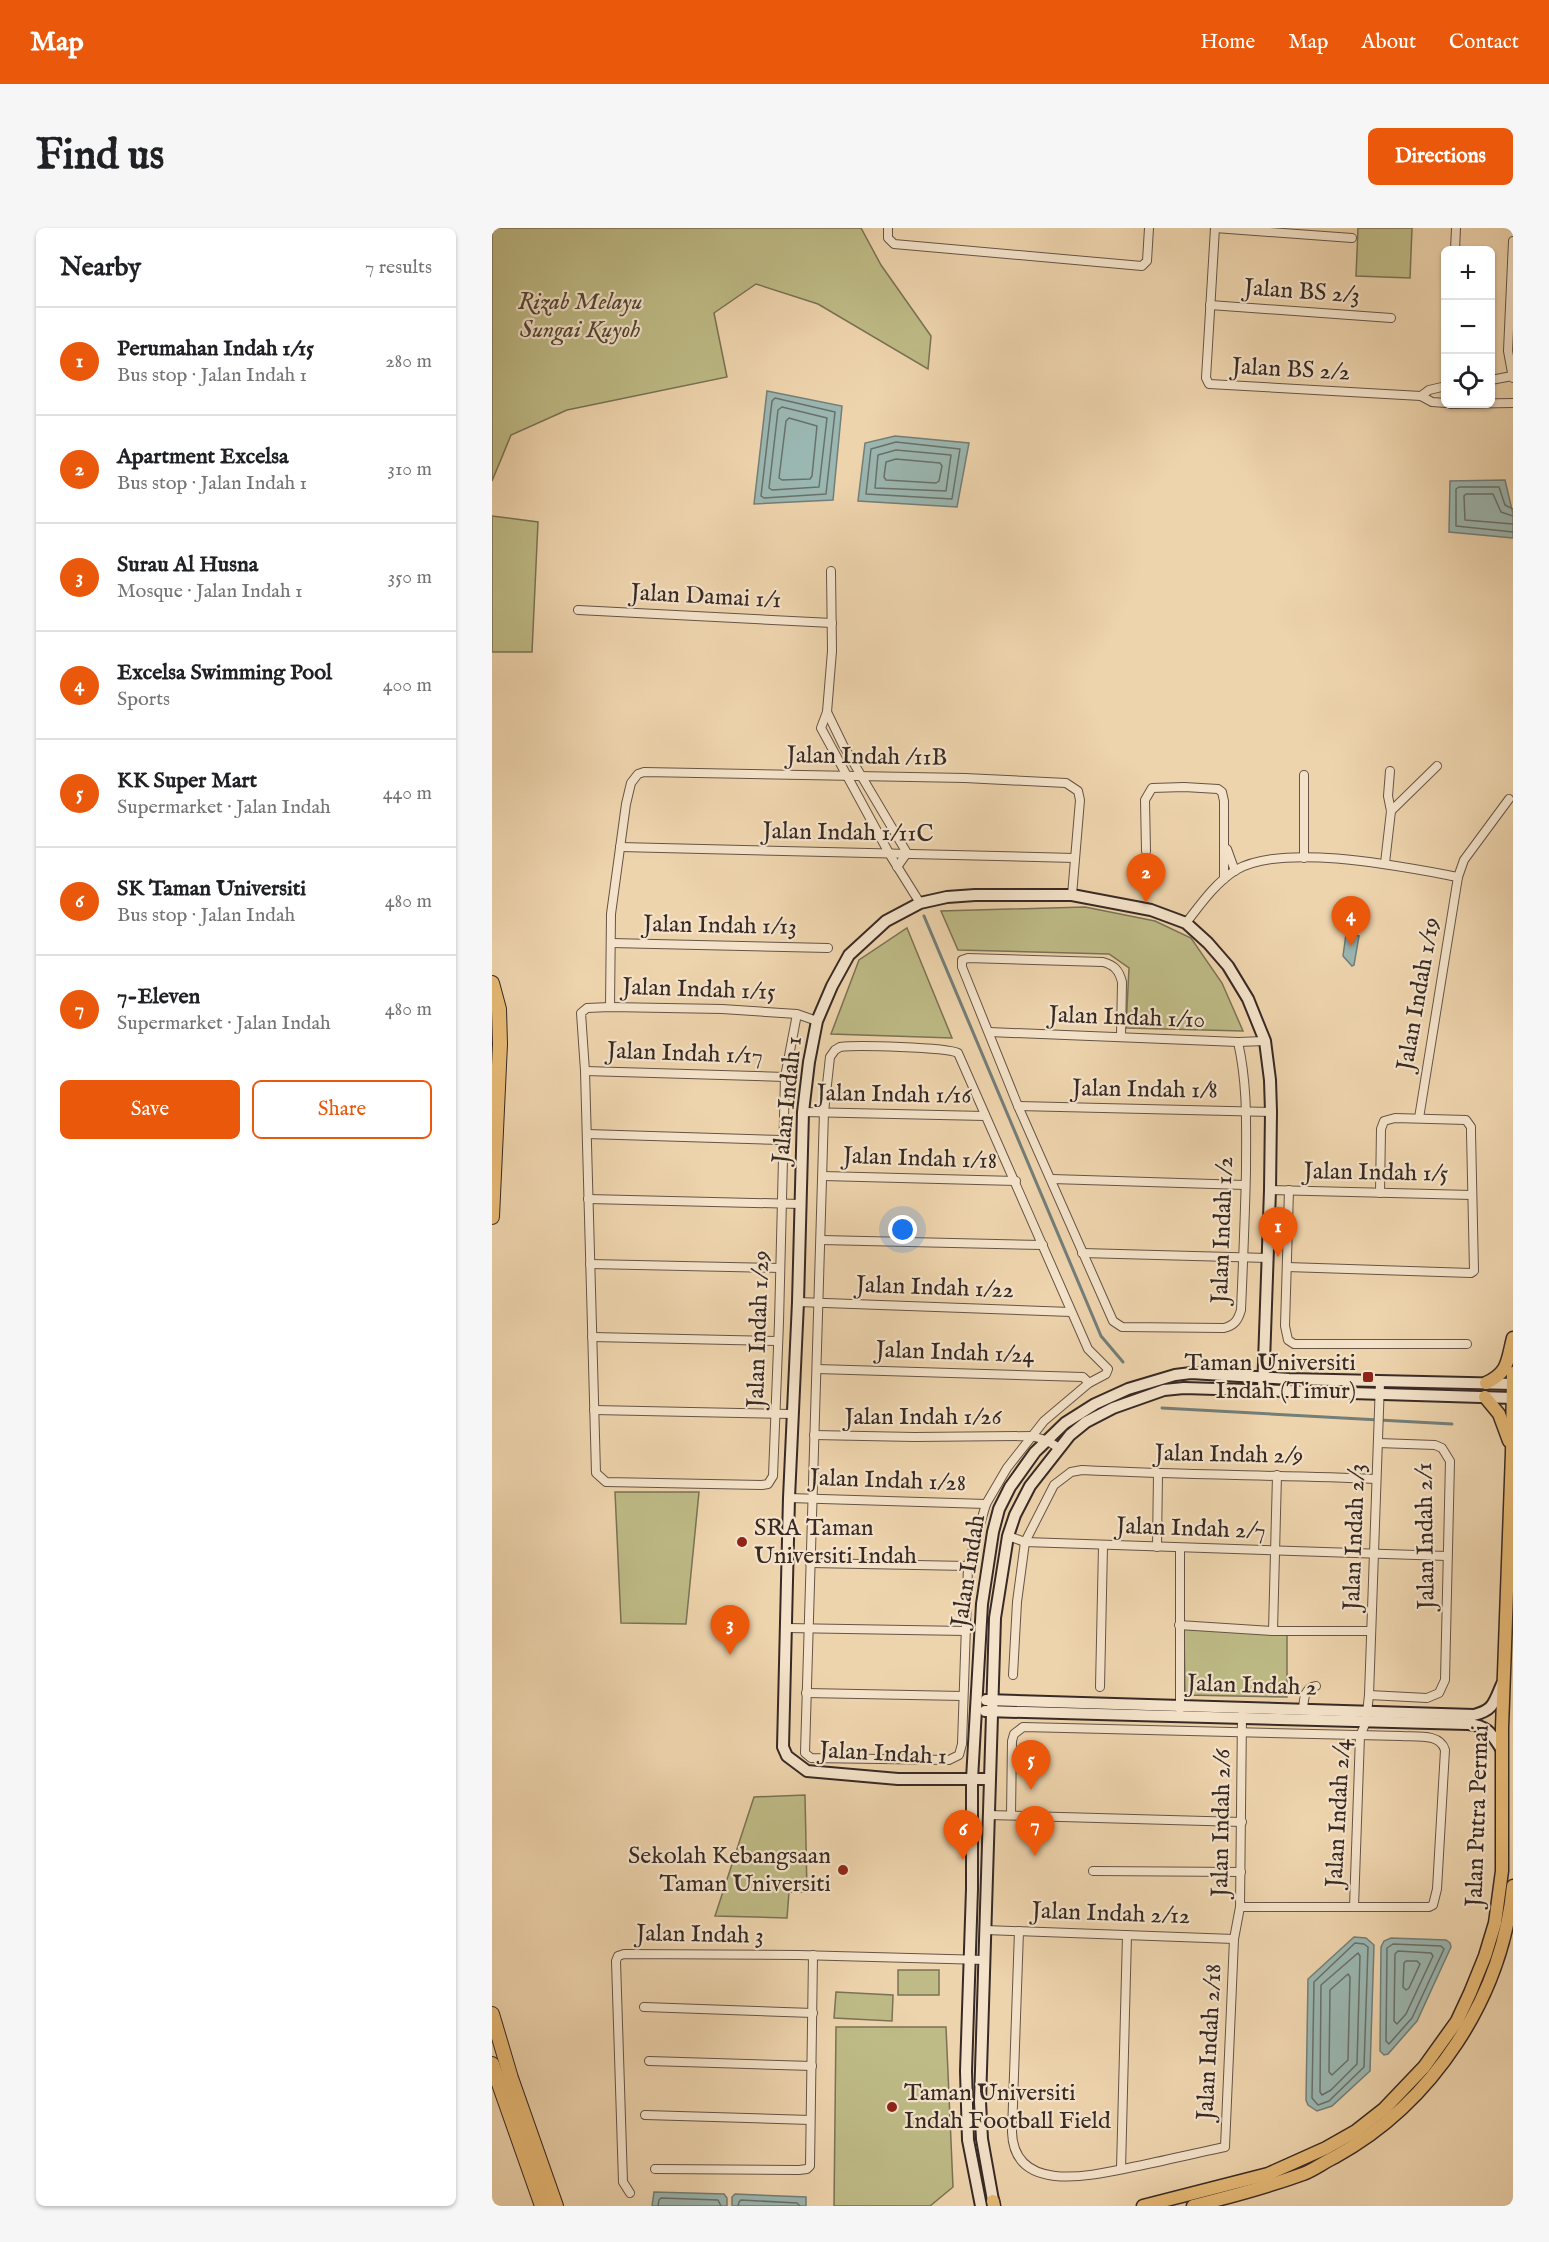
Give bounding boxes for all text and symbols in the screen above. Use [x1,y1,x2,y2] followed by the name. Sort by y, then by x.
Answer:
[30,25,84,60] text: Map
[1200,29,1255,56] text: Home
[1288,29,1328,56] text: Map
[1361,29,1416,56] text: About
[1449,29,1519,56] text: Contact
[1368,128,1513,185] button: Directions
[36,130,164,183] text: Find us
[1441,246,1495,408] map controls
[1441,246,1495,300] button: +
[60,251,141,284] text: Nearby
[365,255,432,280] text: 7 results
[1240,272,1361,312] street label: Jalan BS 2/3
[518,287,642,346] park label: Rizab Melayu Sungai Kuyoh
[1441,300,1495,354] button: −
[117,335,314,363] text: Perumahan Indah 1/15
[76,349,83,374] text: 1
[385,349,432,374] text: 280 m
[1228,351,1351,389] street label: Jalan BS 2/2
[1441,354,1495,408] button: locate
[117,363,307,388] text: Bus stop · Jalan Indah 1
[117,443,289,471] text: Apartment Excelsa
[75,457,84,482] text: 2
[388,457,432,482] text: 310 m
[117,471,307,496] text: Bus stop · Jalan Indah 1
[117,551,258,579] text: Surau Al Husna
[76,565,83,590] text: 3
[388,565,432,590] text: 350 m
[627,577,782,616] street label: Jalan Damai 1/1
[117,579,302,604] text: Mosque · Jalan Indah 1
[117,659,332,687] text: Excelsa Swimming Pool
[75,673,84,698] text: 4
[383,673,432,698] text: 400 m
[117,687,170,712] text: Sports
[783,740,948,774] street label: Jalan Indah /11B
[117,767,257,795] text: KK Super Mart
[76,781,83,806] text: 5
[383,781,432,806] text: 440 m
[117,795,331,820] text: Supermarket · Jalan Indah
[759,816,934,850] street label: Jalan Indah 1/11C
[1126,854,1166,903] pin: 2
[117,875,306,903] text: SK Taman Universiti
[75,889,84,914] text: 6
[385,889,432,914] text: 480 m
[1332,896,1370,946] pin: 4
[117,903,295,928] text: Bus stop · Jalan Indah
[640,909,797,943] street label: Jalan Indah 1/13
[1390,915,1448,1076] street label: Jalan Indah 1/19
[619,972,777,1008] street label: Jalan Indah 1/15
[117,983,200,1011] text: 7-Eleven
[75,997,84,1022] text: 7
[385,997,432,1022] text: 480 m
[1045,1000,1206,1036] street label: Jalan Indah 1/10
[117,1011,331,1036] text: Supermarket · Jalan Indah
[766,1035,810,1168] street label: Jalan Indah 1
[603,1036,764,1072] street label: Jalan Indah 1/17
[1069,1073,1218,1107] street label: Jalan Indah 1/8
[813,1078,973,1112] street label: Jalan Indah 1/16
[60,1080,240,1139] button: Save
[252,1080,432,1139] button: Share
[839,1141,998,1177] street label: Jalan Indah 1/18
[1205,1156,1241,1307] street label: Jalan Indah 1/2
[1300,1156,1449,1190] street label: Jalan Indah 1/5
[1258,1208,1298,1257] pin: 1
[888,1215,917,1244] your location
[741,1250,777,1411] street label: Jalan Indah 1/29
[852,1270,1015,1306] street label: Jalan Indah 1/22
[872,1335,1035,1371] street label: Jalan Indah 1/24
[1184,1348,1356,1407] place label: Taman Universiti Indah (Timur)
[1361,1370,1375,1384] marker: Taman Universiti Indah (Timur)
[841,1402,1002,1433] street label: Jalan Indah 1/26
[1151,1438,1304,1472] street label: Jalan Indah 2/9
[1409,1462,1443,1613] street label: Jalan Indah 2/1
[806,1463,967,1499] street label: Jalan Indah 1/28
[1337,1463,1373,1614] street label: Jalan Indah 2/3
[1113,1511,1266,1547] street label: Jalan Indah 2/7
[944,1512,993,1632] street label: Jalan Indah
[754,1513,917,1572] place label: SRA Taman Universiti Indah
[735,1535,749,1549] marker: SRA Taman Universiti Indah
[710,1606,750,1655] pin: 3
[1183,1668,1318,1704] street label: Jalan Indah 2
[1459,1724,1497,1911] street label: Jalan Putra Permai
[815,1735,948,1773] street label: Jalan Indah 1
[1319,1737,1358,1891] street label: Jalan Indah 2/4
[1012,1740,1050,1790] pin: 5
[1205,1748,1239,1900] street label: Jalan Indah 2/6
[1016,1806,1054,1856] pin: 7
[944,1810,982,1860] pin: 6
[628,1841,831,1900] place label: Sekolah Kebangsaan Taman Universiti
[836,1863,850,1877] marker: Sekolah Kebangsaan Taman Universiti
[1028,1896,1191,1932] street label: Jalan Indah 2/12
[633,1918,764,1952] street label: Jalan Indah 3
[1190,1963,1230,2124] street label: Jalan Indah 2/18
[904,2078,1111,2137] place label: Taman Universiti Indah Football Field
[885,2100,899,2114] marker: Taman Universiti Indah Football Field

